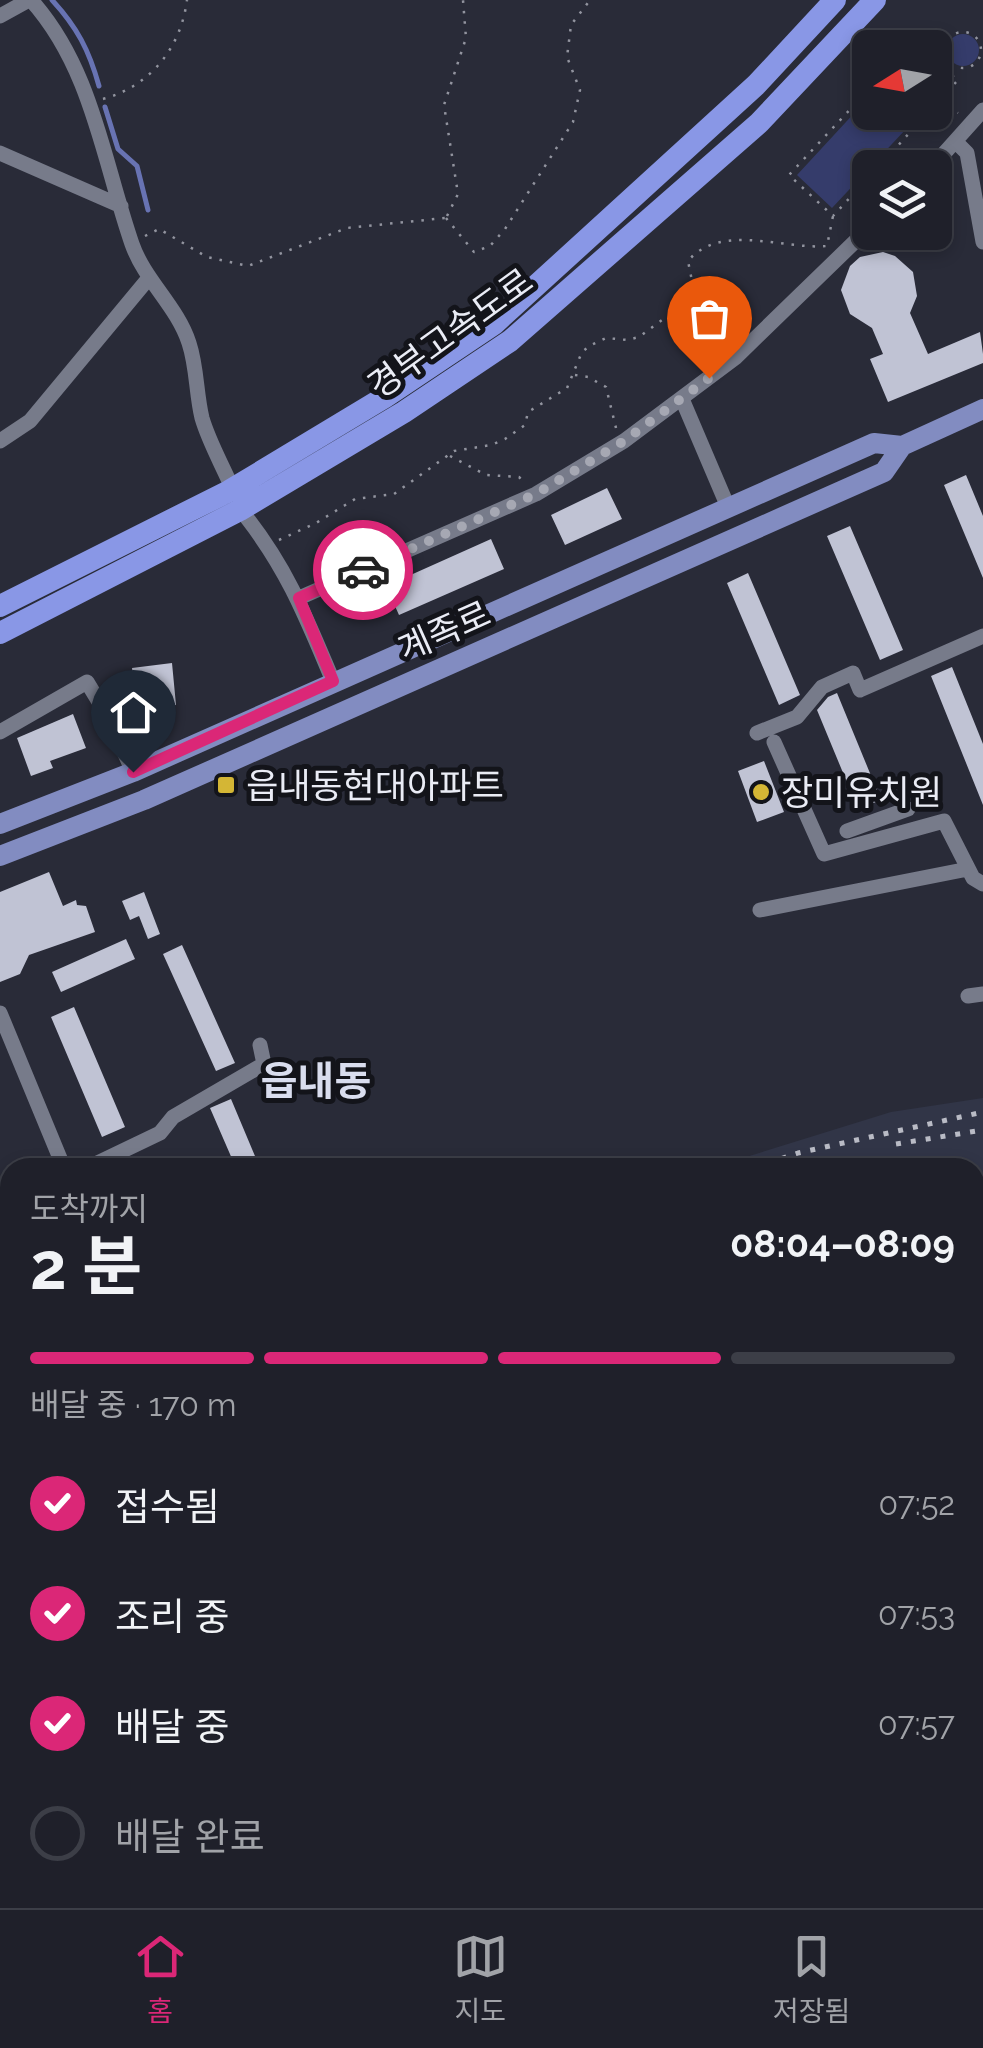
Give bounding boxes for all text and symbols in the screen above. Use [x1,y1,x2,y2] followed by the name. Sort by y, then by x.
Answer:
[852,30,952,130] north arrow
[852,30,952,250] map controls
[852,150,952,250] button: layers
[360,260,540,406] street label: 경부고속도로
[667,276,752,379] pin
[682,291,737,346] icon: bag
[313,520,413,620] courier
[336,543,391,598] icon: car
[392,593,496,669] street label: 계족로
[91,670,176,773] pin
[106,685,161,740] icon: home
[246,765,504,806] place label: 읍내동현대아파트
[781,772,942,813] place label: 장미유치원
[215,774,237,796] marker: 읍내동현대아파트
[750,781,772,803] marker: 장미유치원
[261,1057,371,1104] district label: 읍내동
[30,1190,148,1227] text: 도착까지
[730,1221,955,1266] text: 08:04–08:09
[30,1228,142,1304] text: 2 분
[30,1386,237,1423] text: 배달 중 · 170 m
[30,1476,85,1531] icon: check
[115,1484,220,1529] text: 접수됨
[878,1485,955,1522] text: 07:52
[30,1586,85,1641] icon: check
[115,1594,230,1639] text: 조리 중
[878,1595,955,1632] text: 07:53
[30,1696,85,1751] icon: check
[115,1704,230,1749] text: 배달 중
[878,1705,955,1742] text: 07:57
[115,1814,265,1859] text: 배달 완료
[133,1929,188,2029] tab: 홈
[453,1929,508,2029] tab: 지도
[773,1929,850,2029] tab: 저장됨

